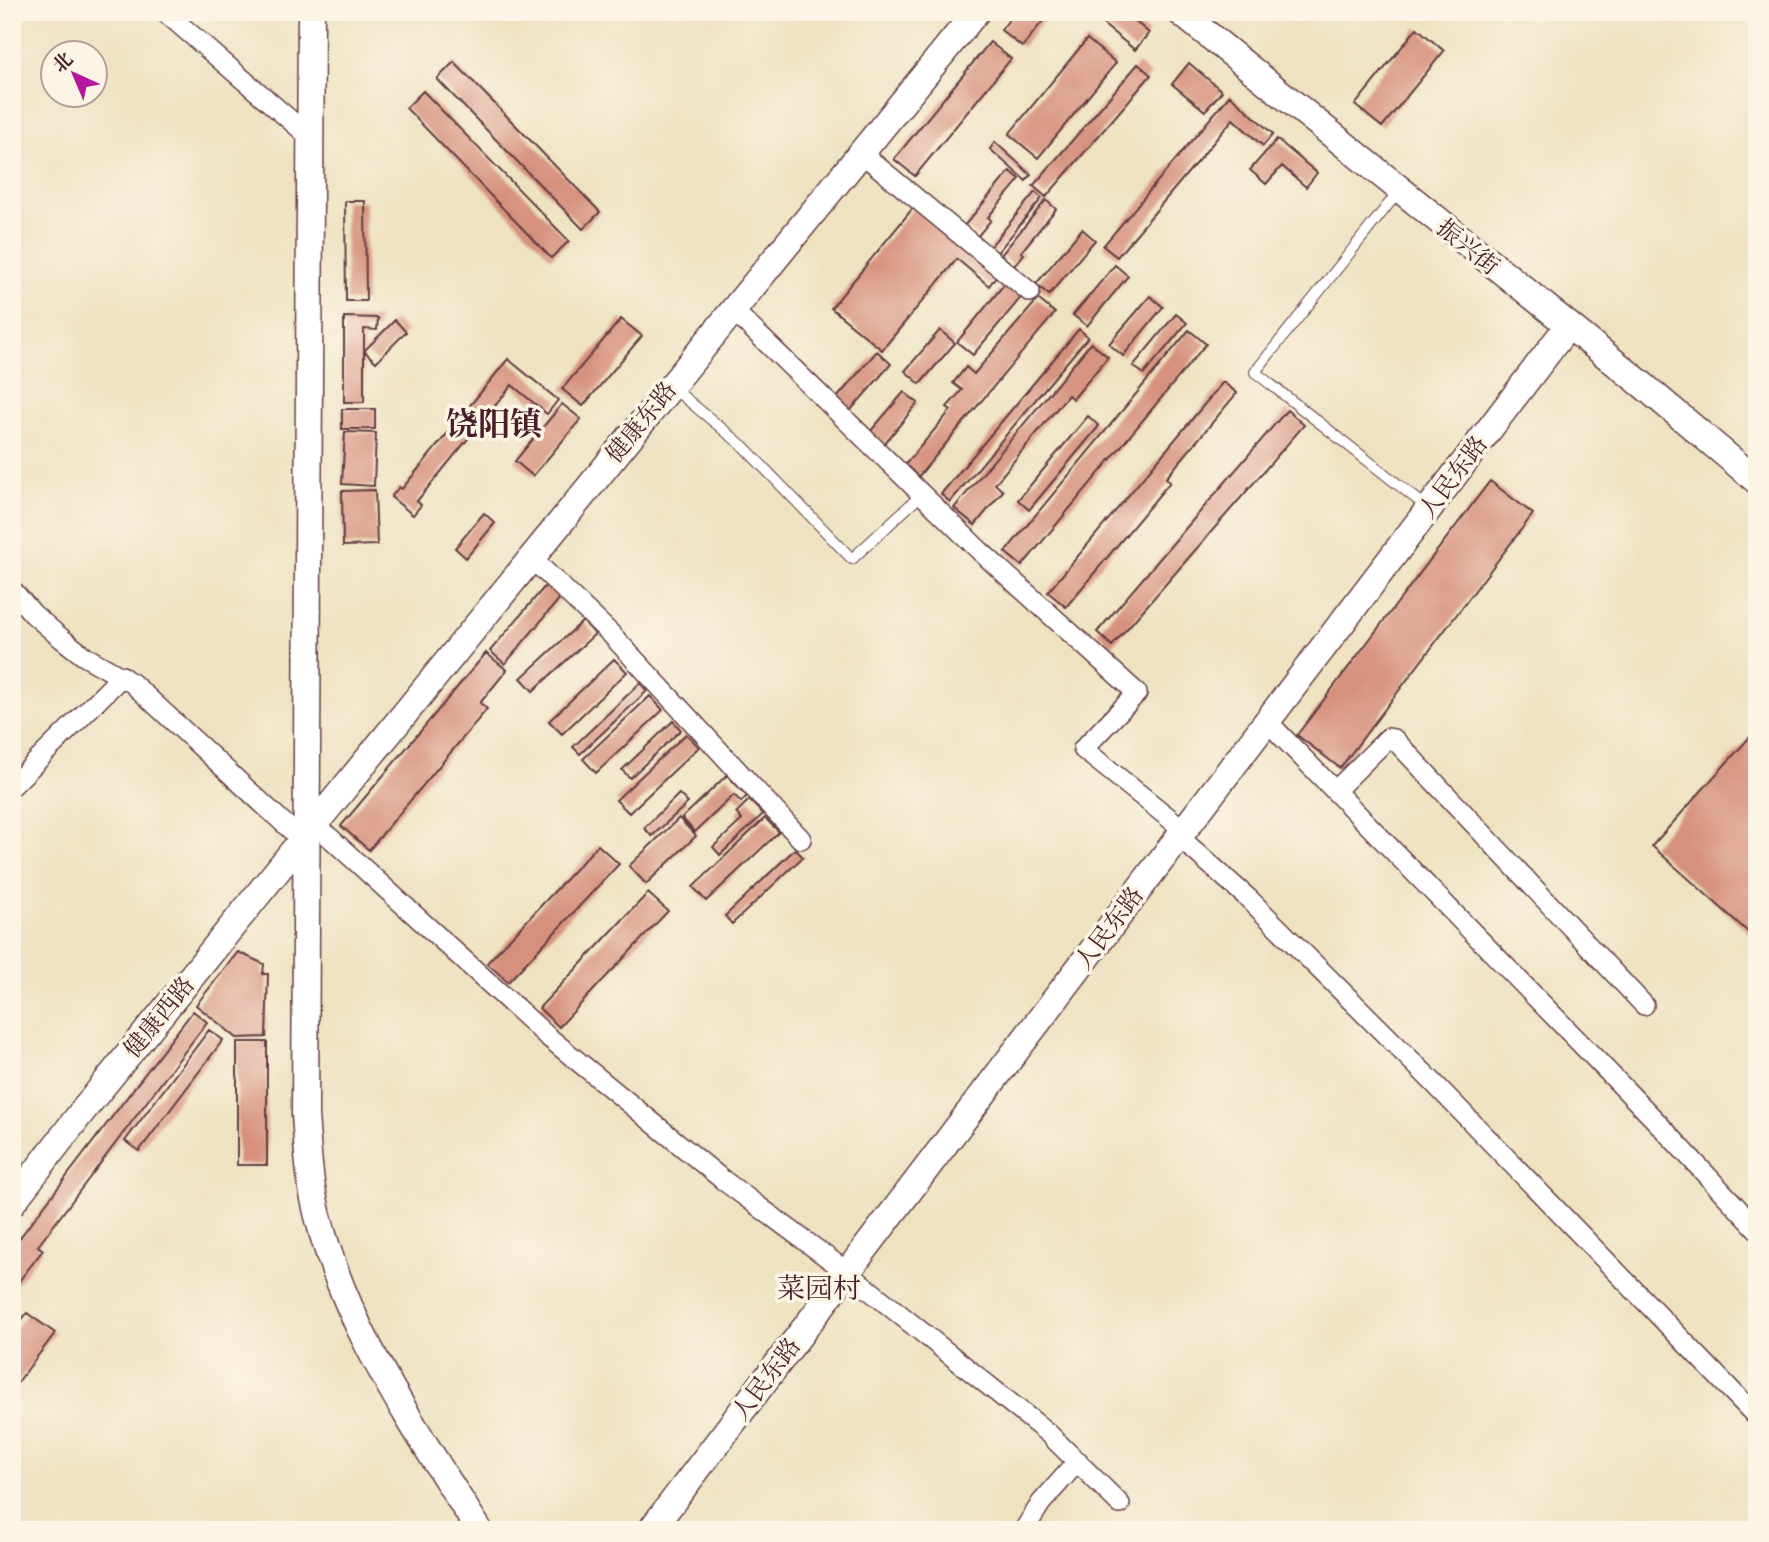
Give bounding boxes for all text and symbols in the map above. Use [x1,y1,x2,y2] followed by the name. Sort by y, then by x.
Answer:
[38,38,108,108] north arrow
[48,47,80,80] text: 北
[1428,213,1505,284] street label: 振兴街
[599,375,686,471] street label: 健康东路
[446,404,542,450] district label: 饶阳镇
[1412,430,1497,527] street label: 人民东路
[1068,881,1153,978] street label: 人民东路
[117,970,204,1066] street label: 健康西路
[777,1271,861,1311] district label: 菜园村
[725,1332,810,1429] street label: 人民东路

